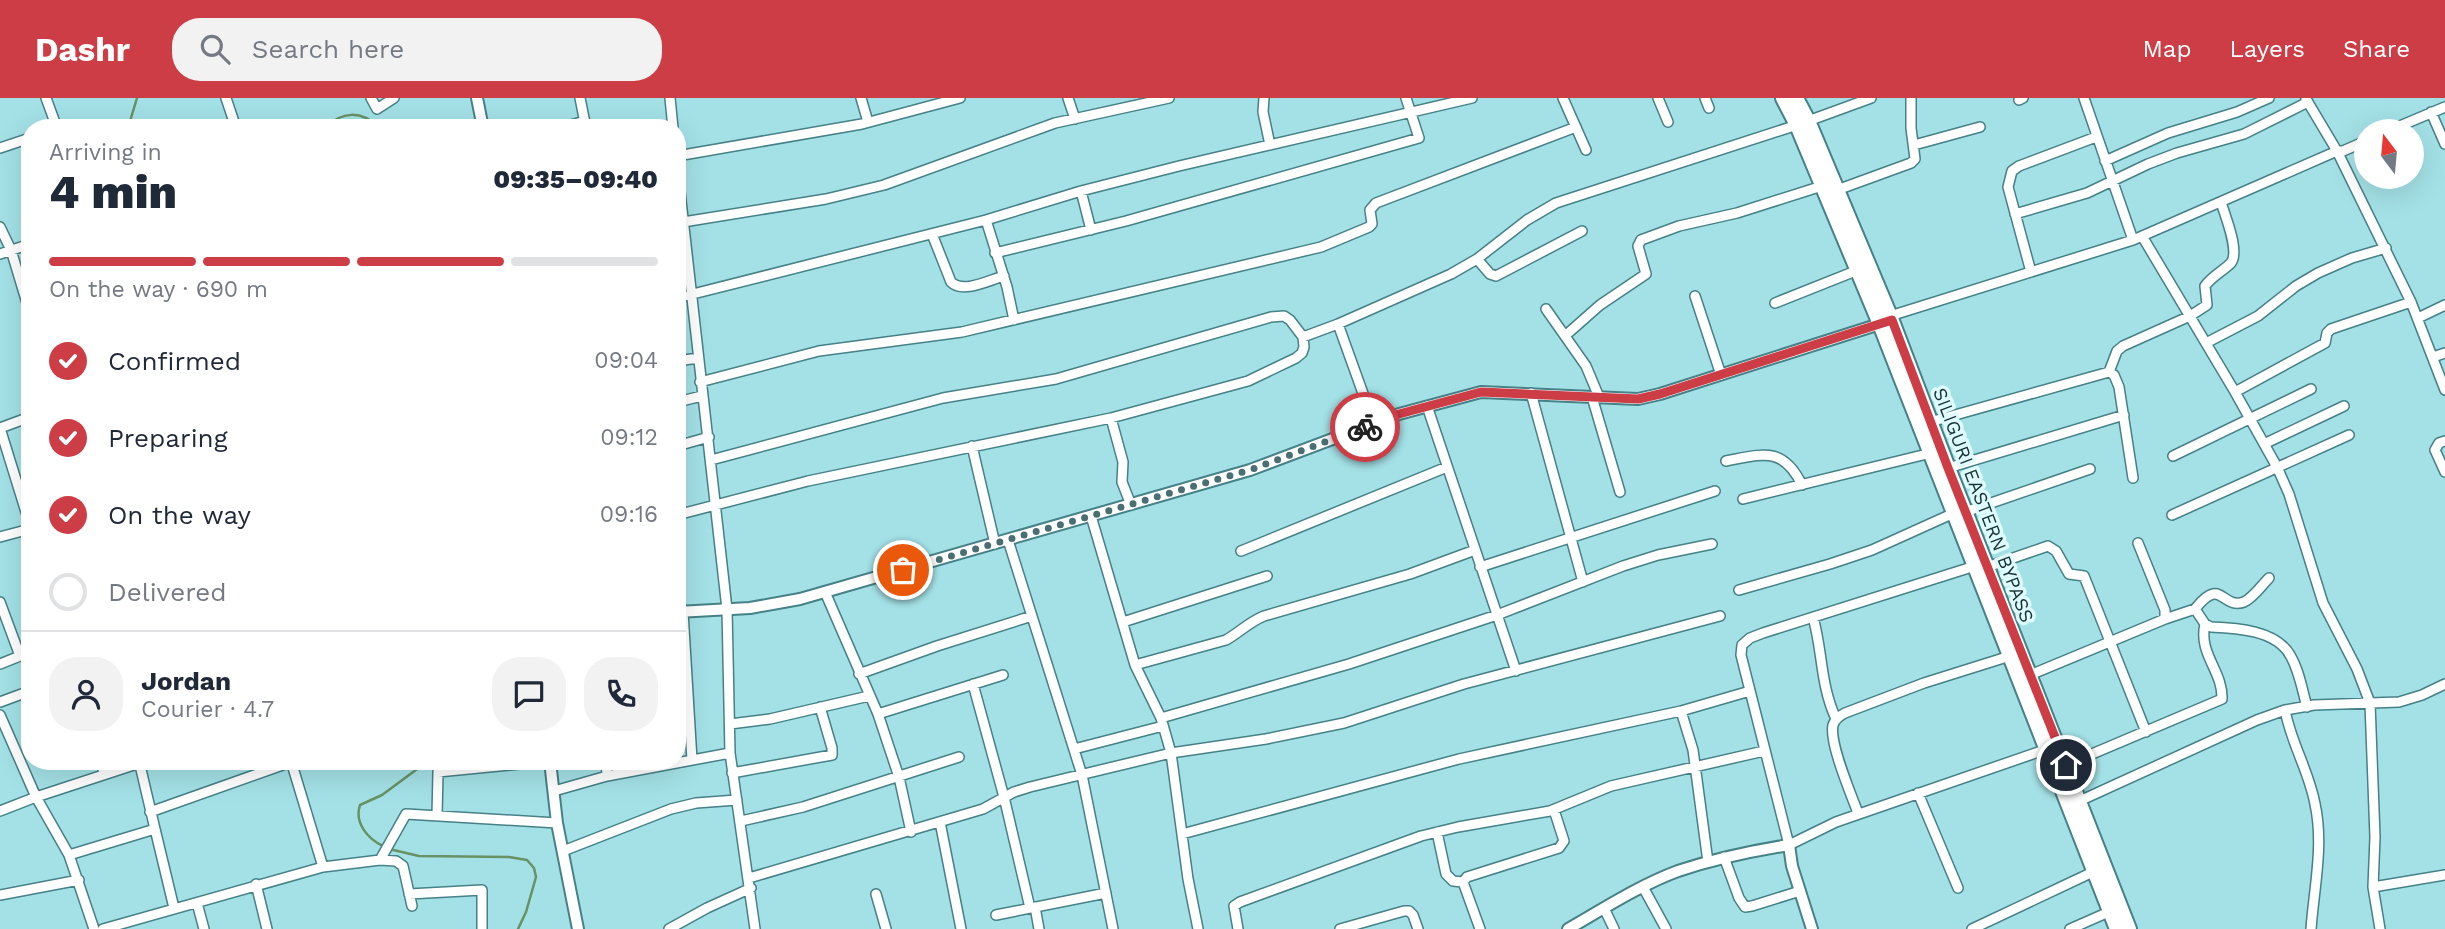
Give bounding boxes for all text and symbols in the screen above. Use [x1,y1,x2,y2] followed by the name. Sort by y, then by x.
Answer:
[172,18,662,81] search box
[35,30,130,69] text: Dashr
[196,30,234,68] icon: search
[252,34,404,64] text: Search here
[2143,35,2191,63] text: Map
[2229,35,2305,63] text: Layers
[2343,35,2410,63] text: Share
[2354,119,2424,189] north arrow
[2354,119,2424,189] map controls
[49,139,162,166] text: Arriving in
[493,164,658,194] text: 09:35–09:40
[49,165,177,219] text: 4 min
[49,276,268,303] text: On the way · 690 m
[49,342,87,380] icon: check
[108,346,241,376] text: Confirmed
[594,347,658,374] text: 09:04
[1928,385,2039,626] street label: SILIGURI EASTERN BYPASS
[1330,392,1400,462] courier
[1346,408,1384,446] icon: bike
[49,419,87,457] icon: check
[108,423,228,453] text: Preparing
[600,424,658,451] text: 09:12
[49,496,87,534] icon: check
[108,500,251,530] text: On the way
[600,501,658,528] text: 09:16
[873,540,933,600] pin
[884,551,922,589] icon: bag
[108,577,227,607] text: Delivered
[49,657,123,731] button: person
[492,657,566,731] button: chat
[584,657,658,731] button: phone
[141,666,231,696] text: Jordan
[141,696,274,723] text: Courier · 4.7
[2036,735,2096,795] pin
[2047,746,2085,784] icon: home

